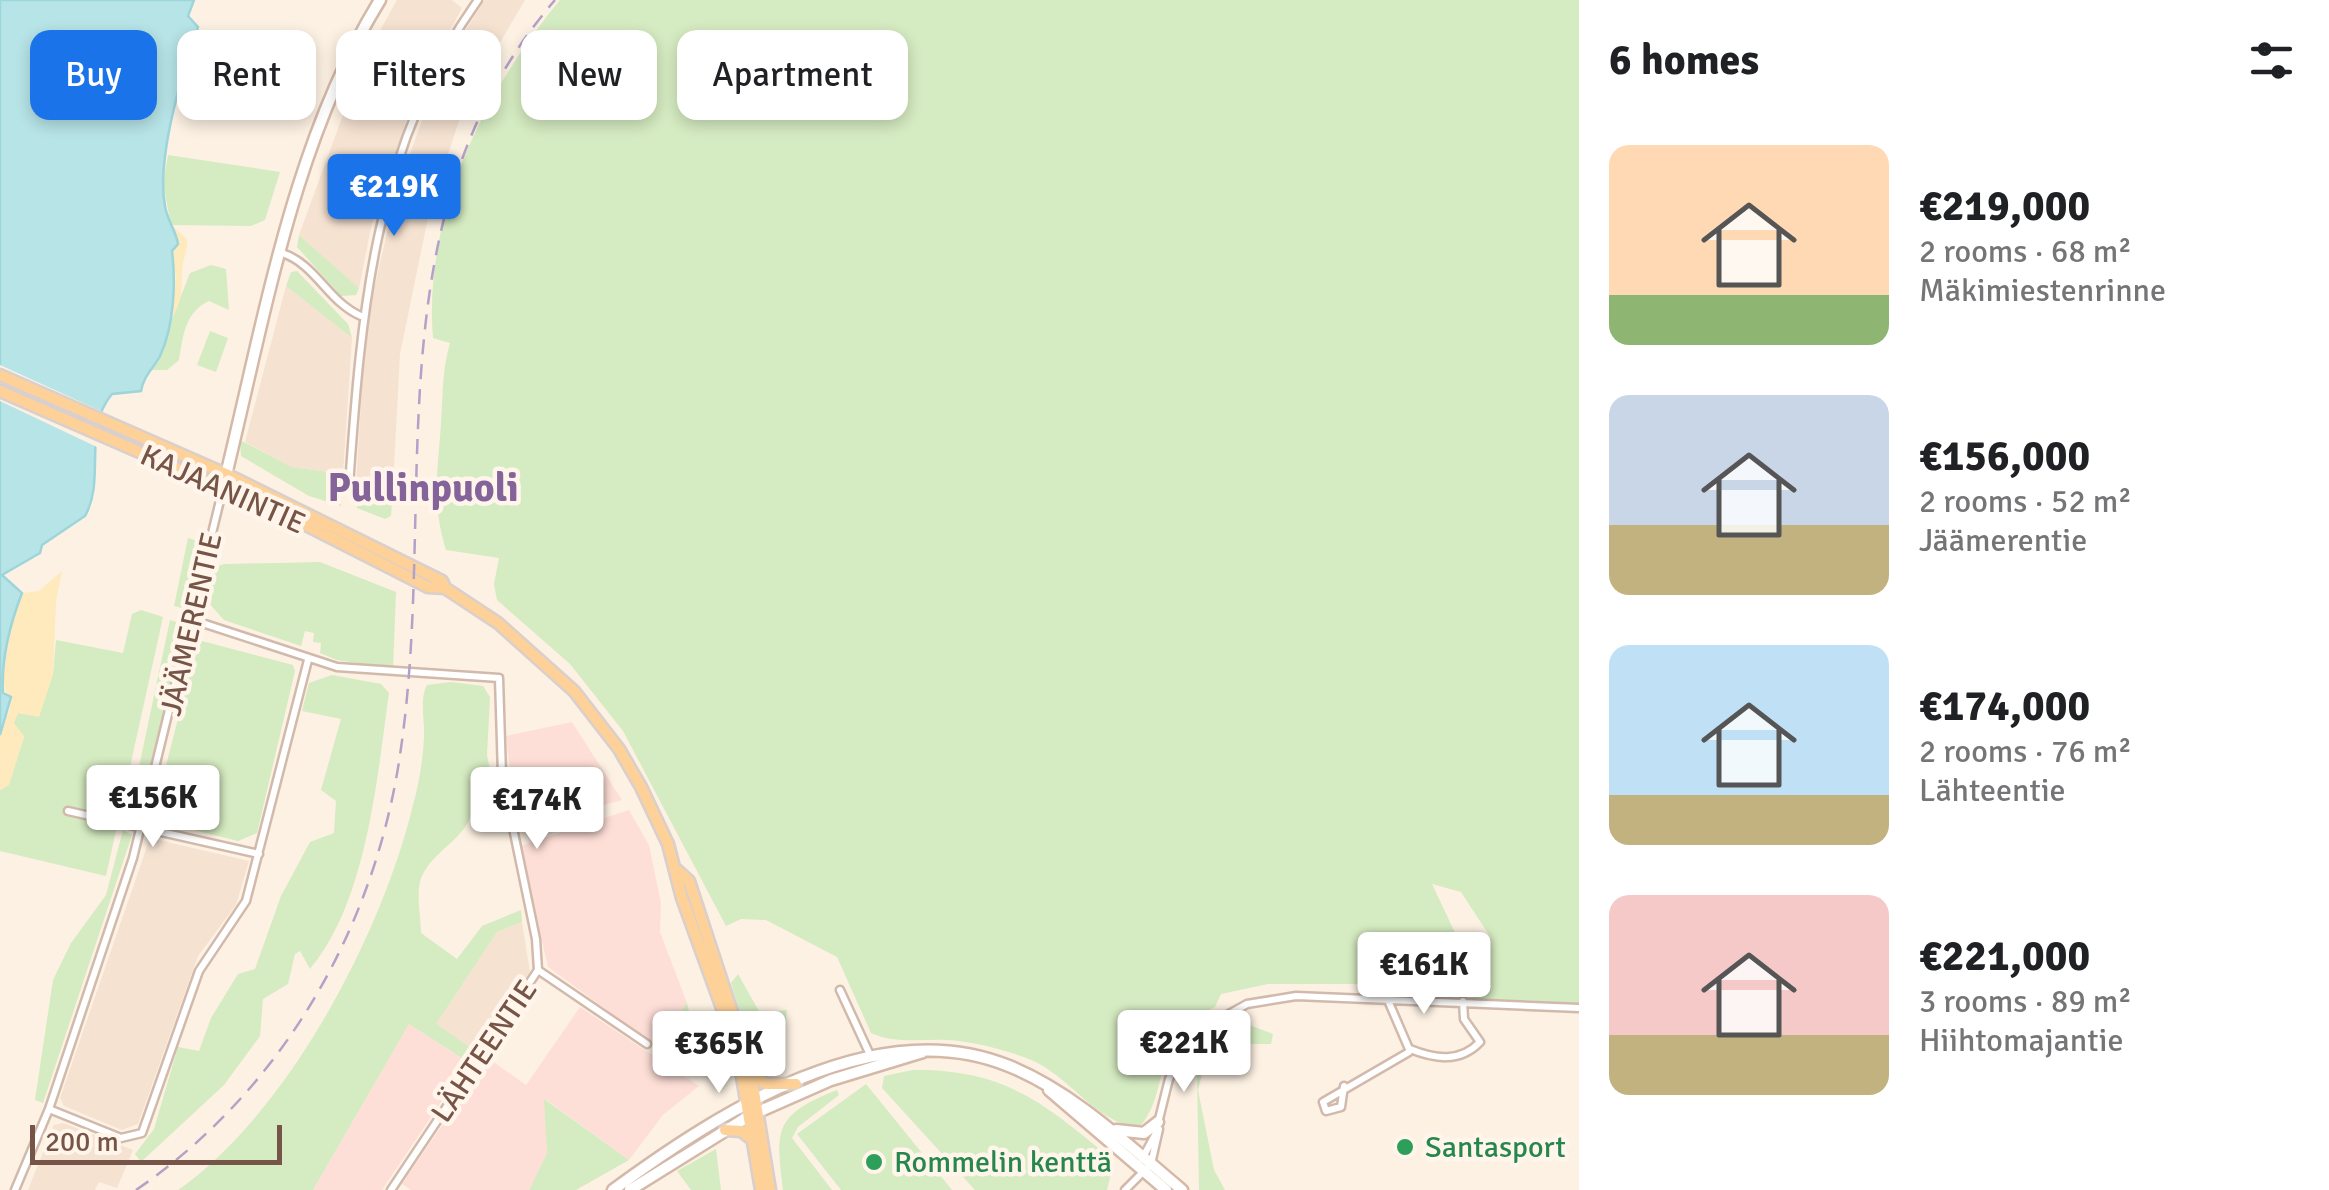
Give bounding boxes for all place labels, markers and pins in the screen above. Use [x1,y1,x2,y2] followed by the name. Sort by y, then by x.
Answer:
[324,154,464,239] pin: €219K
[83,765,223,850] pin: €156K
[467,767,607,852] pin: €174K
[1354,932,1494,1017] pin: €161K
[1114,1010,1254,1095] pin: €221K
[649,1011,789,1096] pin: €365K
[1425,1129,1566,1166] place label: Santasport
[1394,1136,1416,1158] marker: Santasport
[894,1144,1112,1181] place label: Rommelin kenttä
[863,1151,885,1173] marker: Rommelin kenttä

